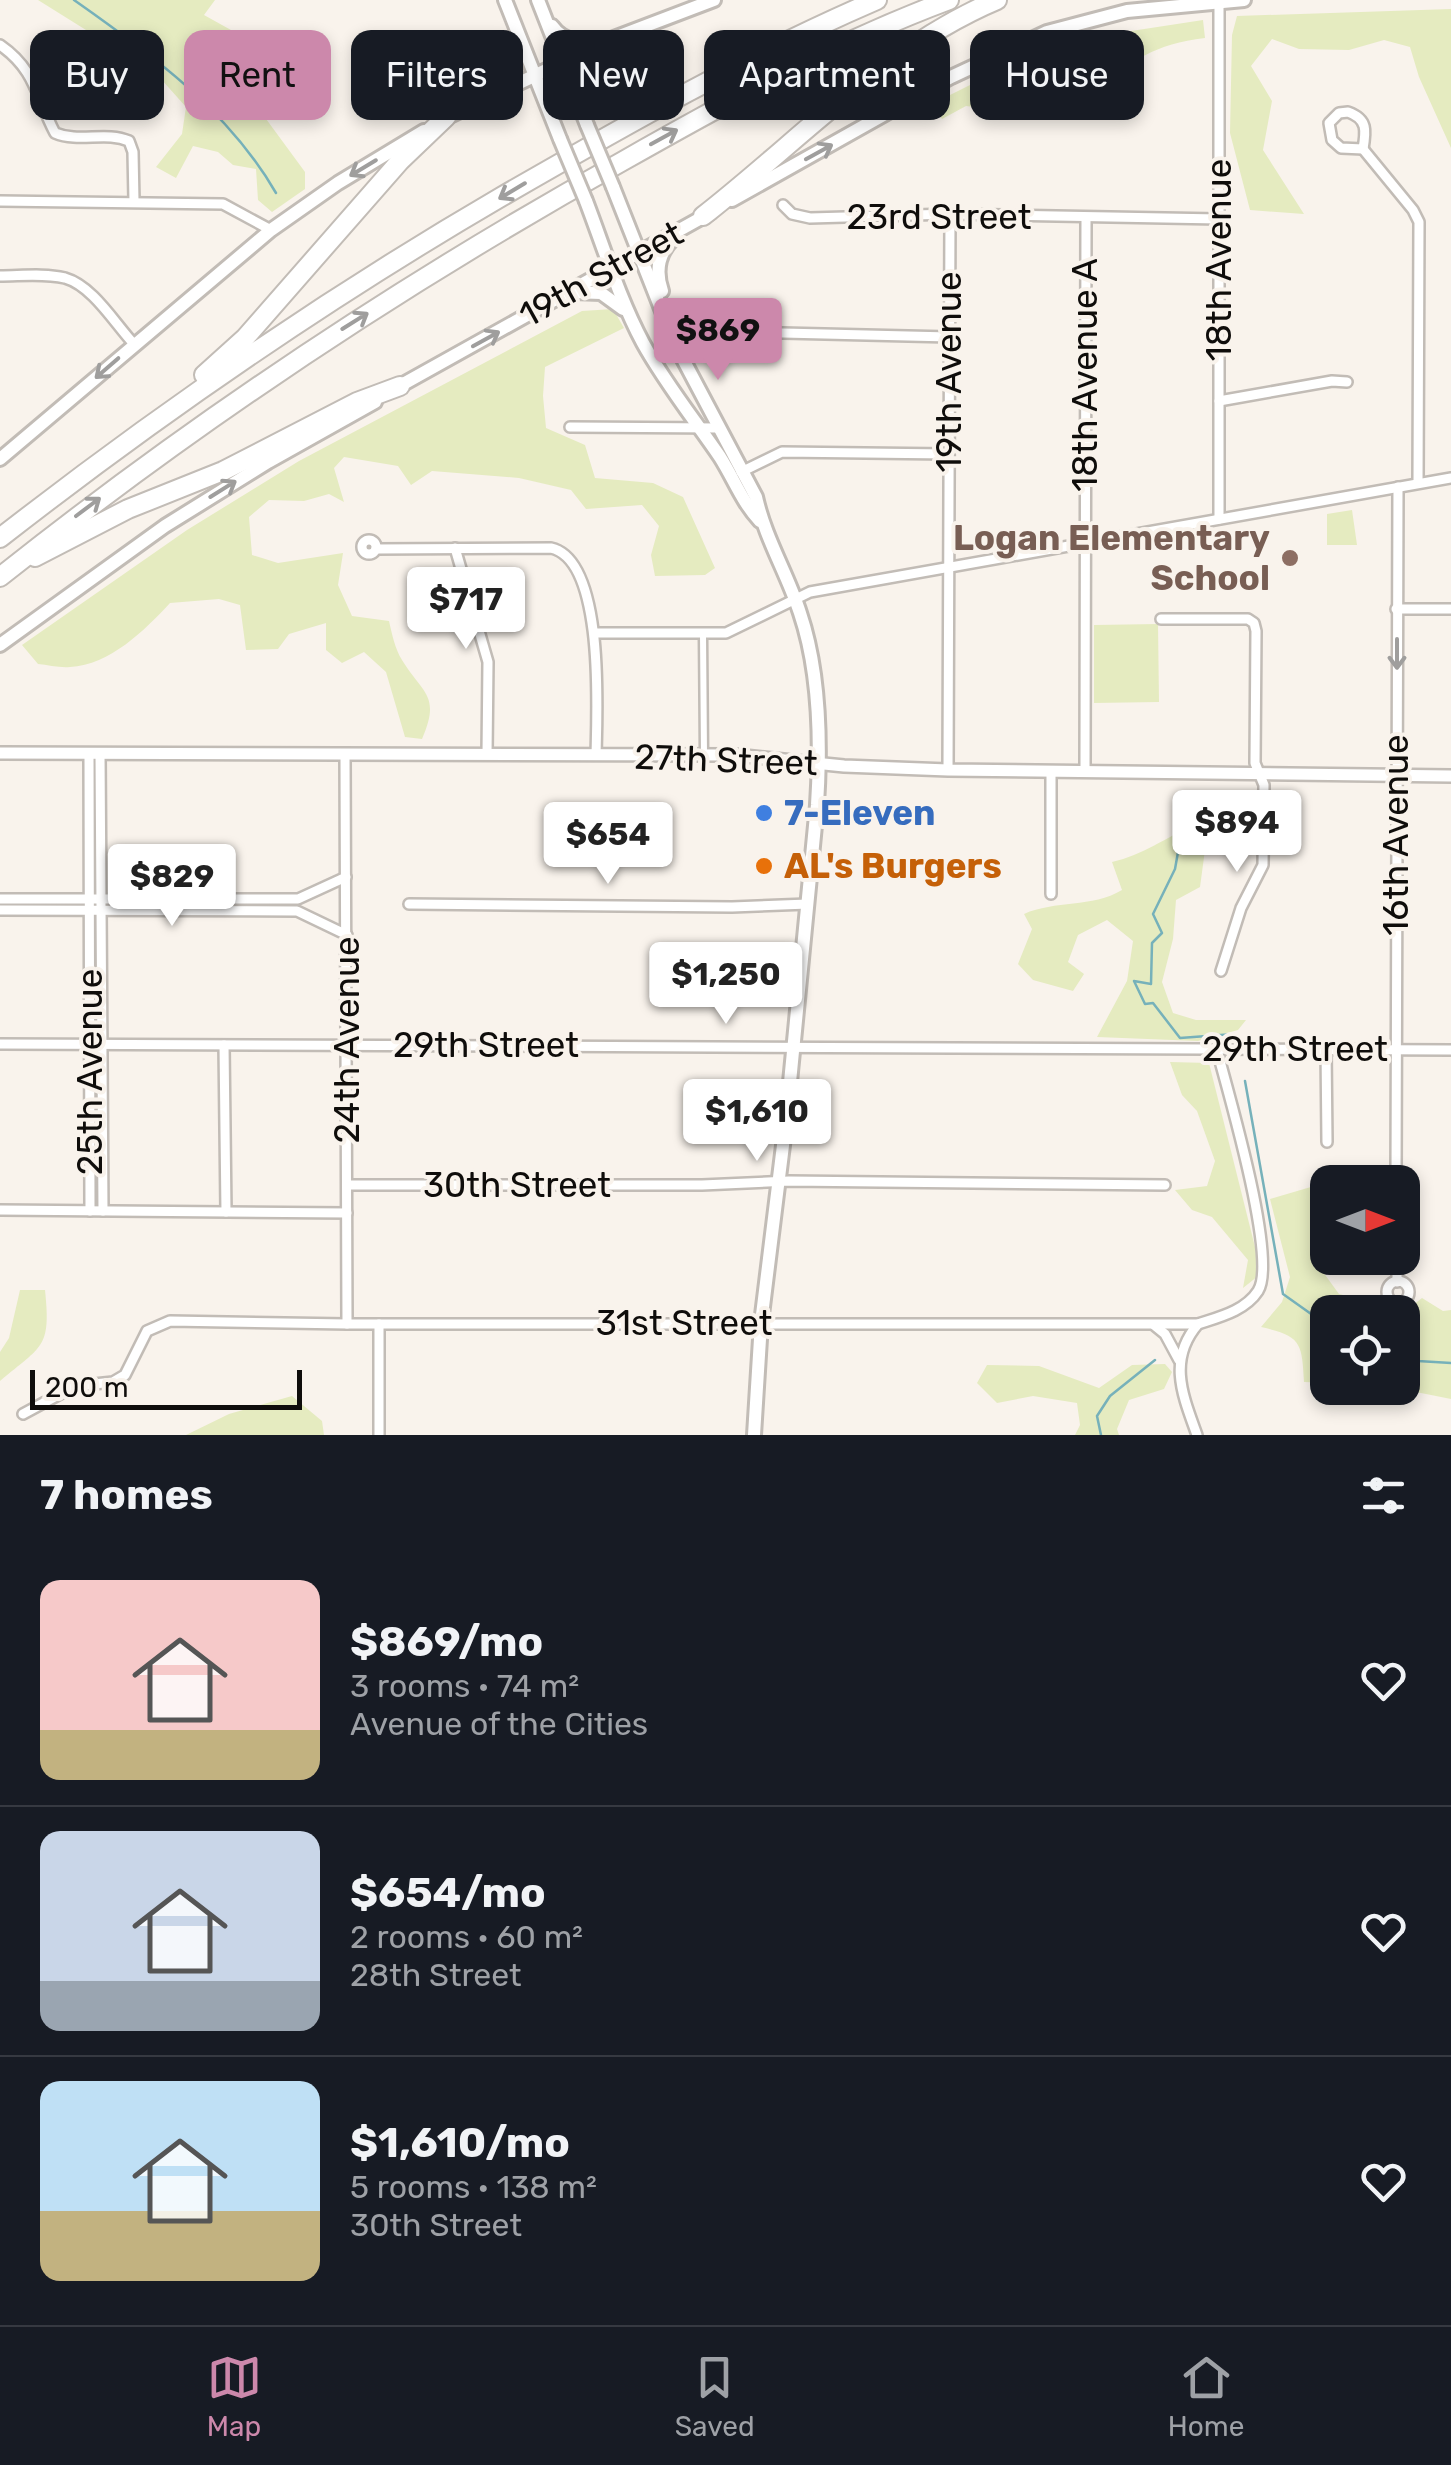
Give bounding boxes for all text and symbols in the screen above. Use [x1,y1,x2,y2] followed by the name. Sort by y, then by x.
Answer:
[30,30,164,120] chip: Buy
[184,30,331,120] chip: Rent
[351,30,523,120] chip: Filters
[543,30,684,120] chip: New
[704,30,950,120] chip: Apartment
[970,30,1144,120] chip: House
[649,127,679,147] one-way arrow
[804,141,833,161] one-way arrow
[349,158,378,178] one-way arrow
[1198,159,1240,361] street label: 18th Avenue
[498,181,527,201] one-way arrow
[846,196,1032,238] street label: 23rd Street
[512,212,690,336] street label: 19th Street
[1064,258,1106,492] street label: 18th Avenue A
[928,272,970,472] street label: 19th Avenue
[659,298,777,383] pin: $869
[340,311,369,331] one-way arrow
[676,311,760,349] text: $869
[470,328,500,348] one-way arrow
[95,356,120,379] one-way arrow
[208,479,237,499] one-way arrow
[74,496,101,517] one-way arrow
[953,517,1270,599] place label: Logan Elementary School
[1279,547,1301,569] marker: Logan Elementary School
[407,567,525,652] pin: $717
[429,580,503,618] text: $717
[1388,638,1406,670] one-way arrow
[1375,734,1417,936] street label: 16th Avenue
[634,736,818,784] street label: 27th Street
[1178,790,1296,875] pin: $894
[784,792,936,834] place label: 7-Eleven
[549,802,667,887] pin: $654
[753,802,775,824] marker: 7-Eleven
[1194,803,1280,841] text: $894
[566,815,650,853] text: $654
[113,844,231,929] pin: $829
[784,845,1002,887] place label: AL's Burgers
[753,855,775,877] marker: AL's Burgers
[130,857,214,895] text: $829
[326,936,368,1144] street label: 24th Avenue
[645,942,807,1027] pin: $1,250
[671,955,781,993] text: $1,250
[69,969,111,1175] street label: 25th Avenue
[393,1024,579,1066] street label: 29th Street
[1202,1028,1388,1070] street label: 29th Street
[676,1079,838,1164] pin: $1,610
[705,1092,809,1130] text: $1,610
[423,1164,611,1206] street label: 30th Street
[1310,1165,1420,1275] north arrow
[1310,1165,1420,1405] map controls
[1310,1295,1420,1405] button: locate
[596,1302,772,1344] street label: 31st Street
[30,1365,302,1410] scale bar
[45,1371,129,1404] text: 200 m
[1356,1468,1411,1523] icon: filters
[40,1470,213,1520] text: 7 homes
[350,1617,543,1667] text: $869/mo
[120,1620,240,1740] icon: home
[1356,1653,1411,1708] icon: heart
[350,1667,579,1705] text: 3 rooms · 74 m²
[350,1705,648,1743] text: Avenue of the Cities
[350,1868,546,1918] text: $654/mo
[120,1871,240,1991] icon: home
[1356,1904,1411,1959] icon: heart
[350,1918,583,1956] text: 2 rooms · 60 m²
[350,1956,522,1994] text: 28th Street
[350,2118,570,2168] text: $1,610/mo
[120,2121,240,2241] icon: home
[1356,2154,1411,2209] icon: heart
[350,2168,597,2206] text: 5 rooms · 138 m²
[350,2206,522,2244] text: 30th Street
[207,2350,262,2443] tab: Map
[675,2350,755,2443] tab: Saved
[1168,2350,1244,2443] tab: Home

